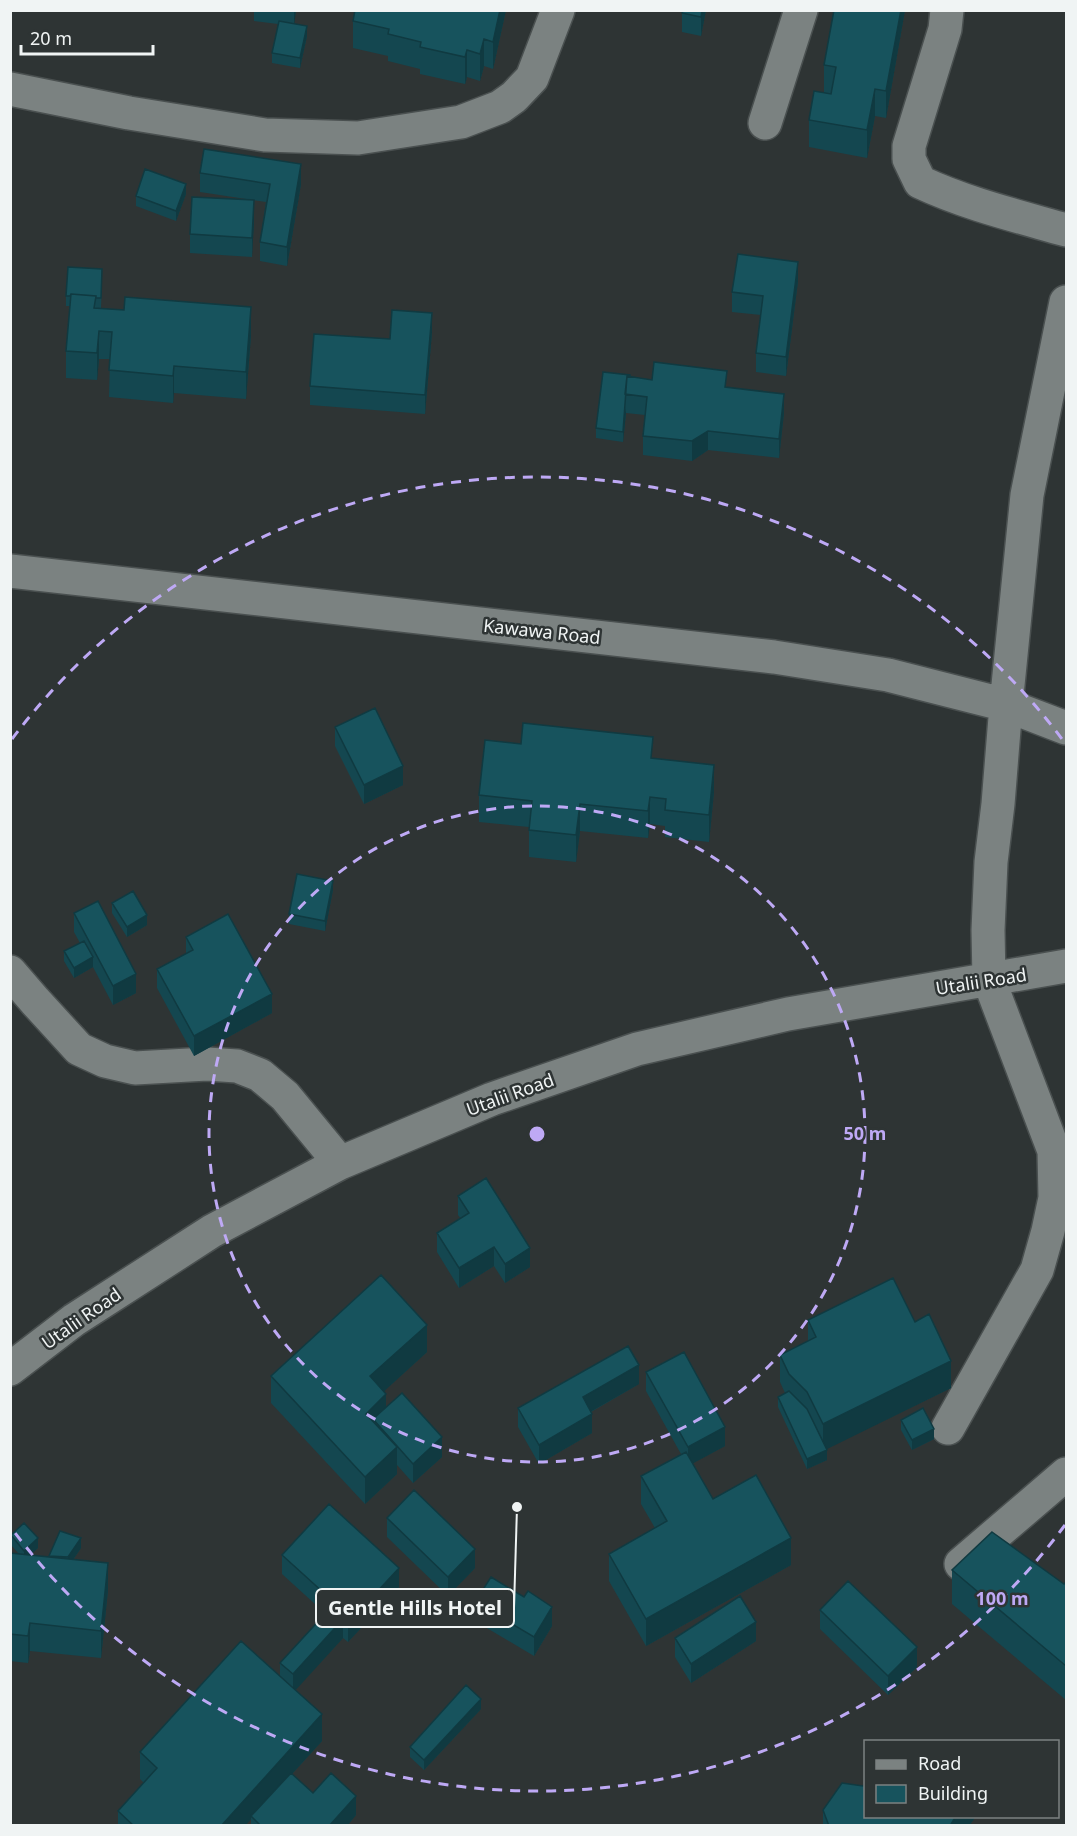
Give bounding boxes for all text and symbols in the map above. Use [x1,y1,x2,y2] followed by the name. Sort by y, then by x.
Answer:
[21,18,153,56] scale bar
[30,26,72,50] text: 20 m
[482,613,602,649] street label: Kawawa Road
[934,962,1028,1000] street label: Utalii Road
[463,1067,557,1121] street label: Utalii Road
[844,1121,886,1145] text: 50 m
[527,1124,547,1144] centre of rings
[37,1282,125,1354] street label: Utalii Road
[975,1586,1029,1610] text: 100 m
[316,1589,514,1627] callout: Gentle Hills Hotel
[328,1594,502,1621] text: Gentle Hills Hotel
[864,1740,1059,1818] legend
[918,1751,961,1775] text: Road
[918,1781,988,1805] text: Building

